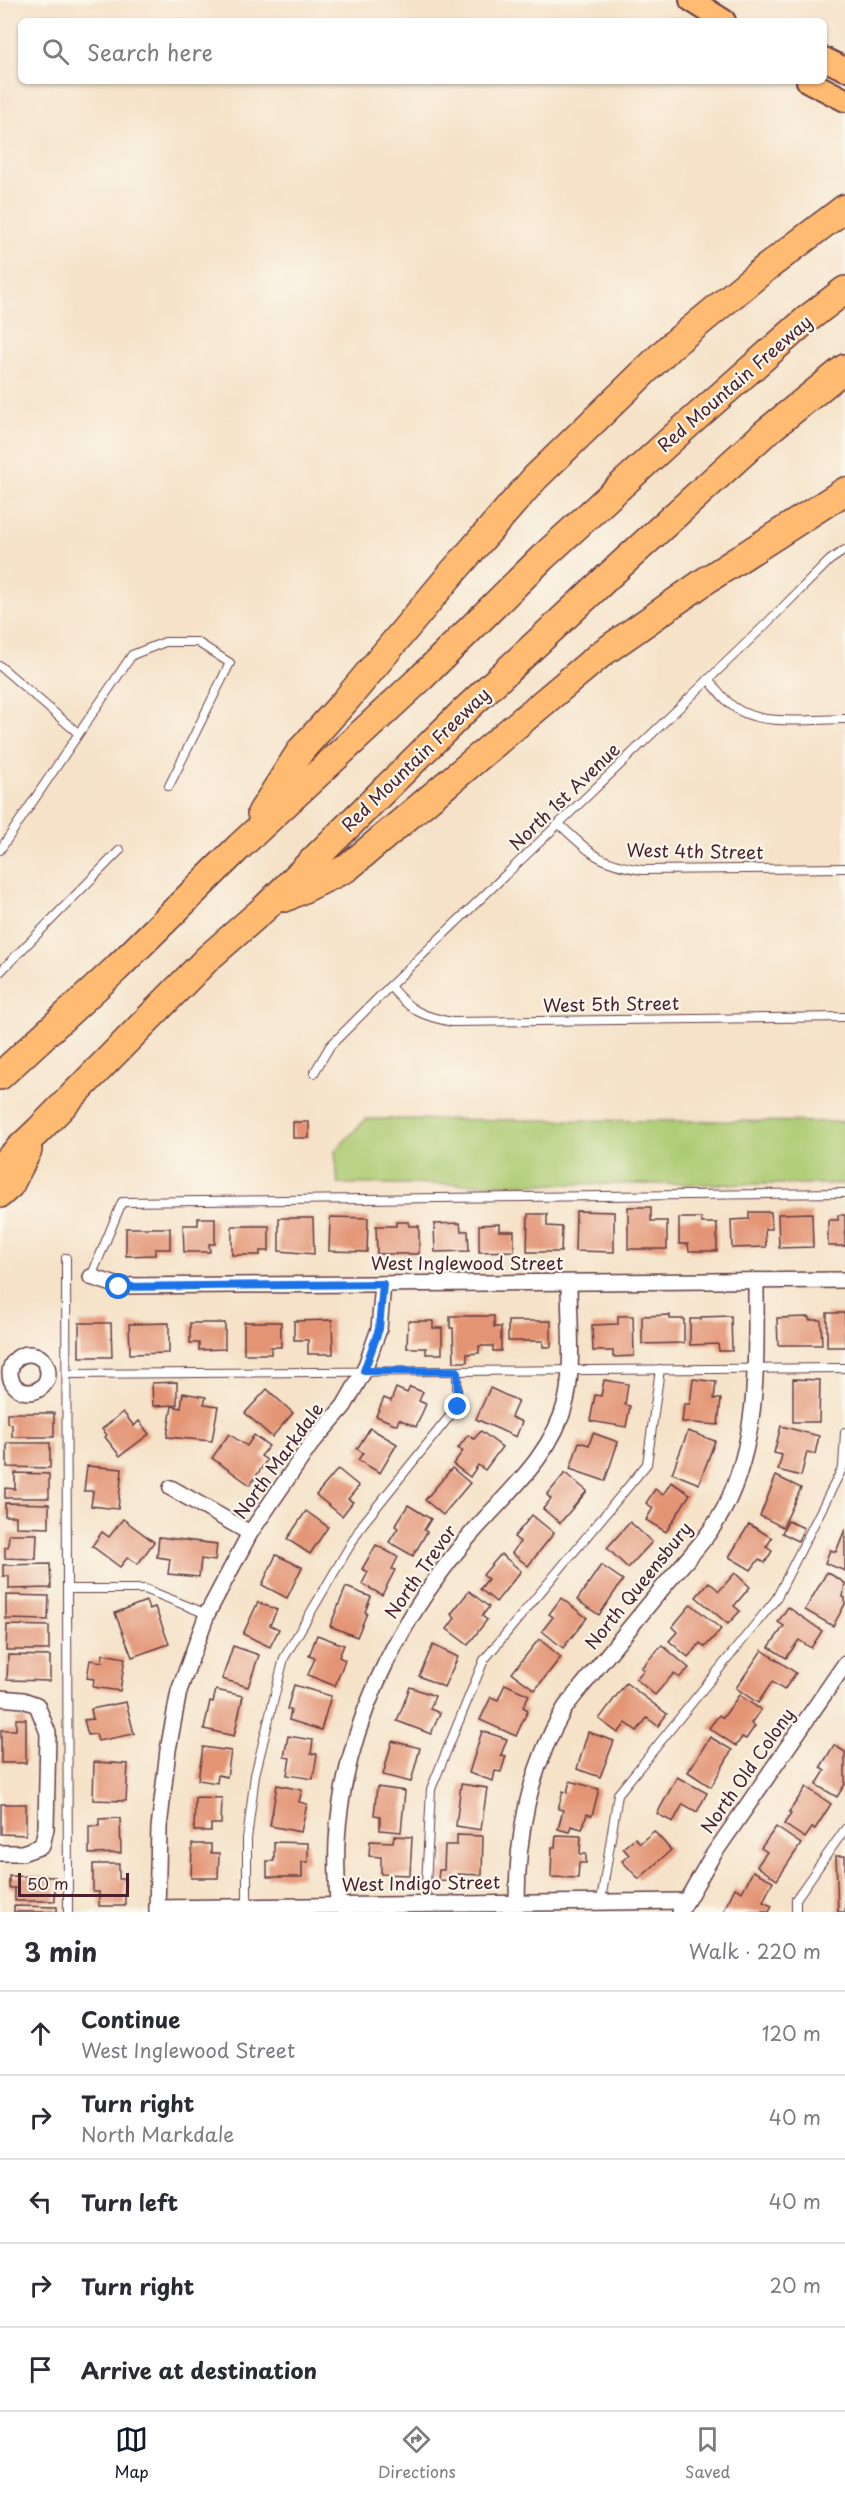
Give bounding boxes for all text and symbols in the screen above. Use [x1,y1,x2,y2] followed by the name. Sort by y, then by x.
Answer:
[18,18,827,84] search box
[39,35,72,68] icon: search
[87,35,213,68] text: Search here
[651,308,817,458] street label: Red Mountain Freeway
[335,681,495,837] street label: Red Mountain Freeway
[502,736,626,856] street label: North 1st Avenue
[626,836,764,865] street label: West 4th Street
[543,989,679,1018] street label: West 5th Street
[371,1249,563,1276] street label: West Inglewood Street
[105,1273,131,1299] route start
[444,1393,470,1419] route end
[226,1396,329,1524] street label: North Markdale
[578,1515,698,1655] street label: North Queensbury
[377,1518,463,1624] street label: North Trevor
[693,1702,800,1838] street label: North Old Colony
[341,1868,500,1897] street label: West Indigo Street
[18,1870,129,1898] scale bar
[27,1871,68,1895] text: 50 m
[24,1932,97,1971] text: 3 min
[689,1936,821,1966] text: Walk · 220 m
[81,2002,180,2035] text: Continue
[24,2017,57,2050] icon: ahead
[762,2018,821,2048] text: 120 m
[81,2035,295,2065] text: West Inglewood Street
[81,2086,194,2119] text: Turn right
[24,2101,57,2134] icon: right
[769,2102,821,2132] text: 40 m
[81,2119,235,2149] text: North Markdale
[24,2185,57,2218] icon: left
[81,2185,178,2218] text: Turn left
[769,2186,821,2216] text: 40 m
[24,2269,57,2302] icon: right
[81,2269,194,2302] text: Turn right
[769,2270,821,2300] text: 20 m
[24,2353,57,2386] icon: arrive
[81,2353,317,2386] text: Arrive at destination
[115,2423,149,2483] tab: Map
[378,2423,456,2483] tab: Directions
[685,2423,730,2483] tab: Saved

